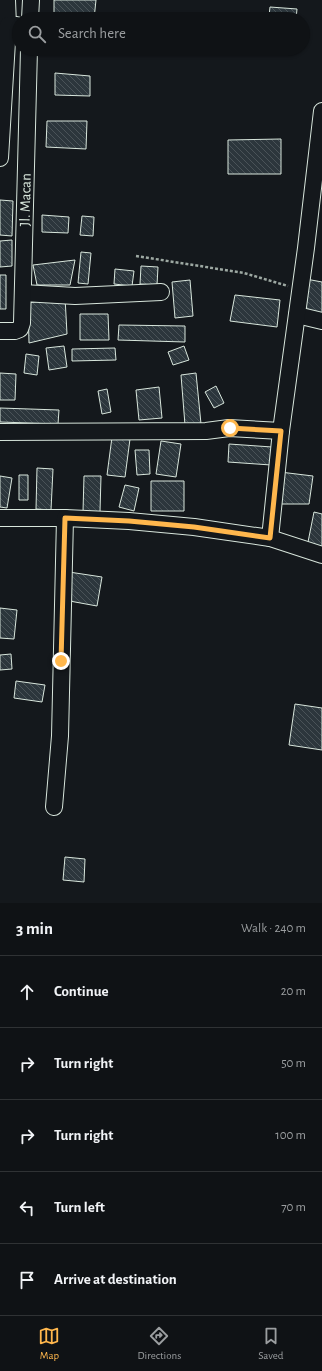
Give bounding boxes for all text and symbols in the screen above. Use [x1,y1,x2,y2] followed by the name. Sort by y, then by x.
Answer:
[12,12,310,56] search box
[26,23,48,45] icon: search
[58,26,126,41] text: Search here
[17,173,33,226] street label: Jl. Macan
[221,419,239,437] route start
[52,652,70,670] route end
[16,920,53,937] text: 3 min
[241,922,306,935] text: Walk · 240 m
[16,981,38,1003] icon: ahead
[54,984,109,999] text: Continue
[281,985,306,998] text: 20 m
[16,1053,38,1075] icon: right
[54,1056,113,1071] text: Turn right
[281,1057,306,1070] text: 50 m
[16,1125,38,1147] icon: right
[54,1128,113,1143] text: Turn right
[275,1129,306,1142] text: 100 m
[16,1197,38,1219] icon: left
[54,1200,105,1215] text: Turn left
[281,1201,306,1214] text: 70 m
[16,1269,38,1291] icon: arrive
[54,1272,177,1287] text: Arrive at destination
[38,1325,60,1362] tab: Map
[137,1325,181,1362] tab: Directions
[258,1325,283,1362] tab: Saved

